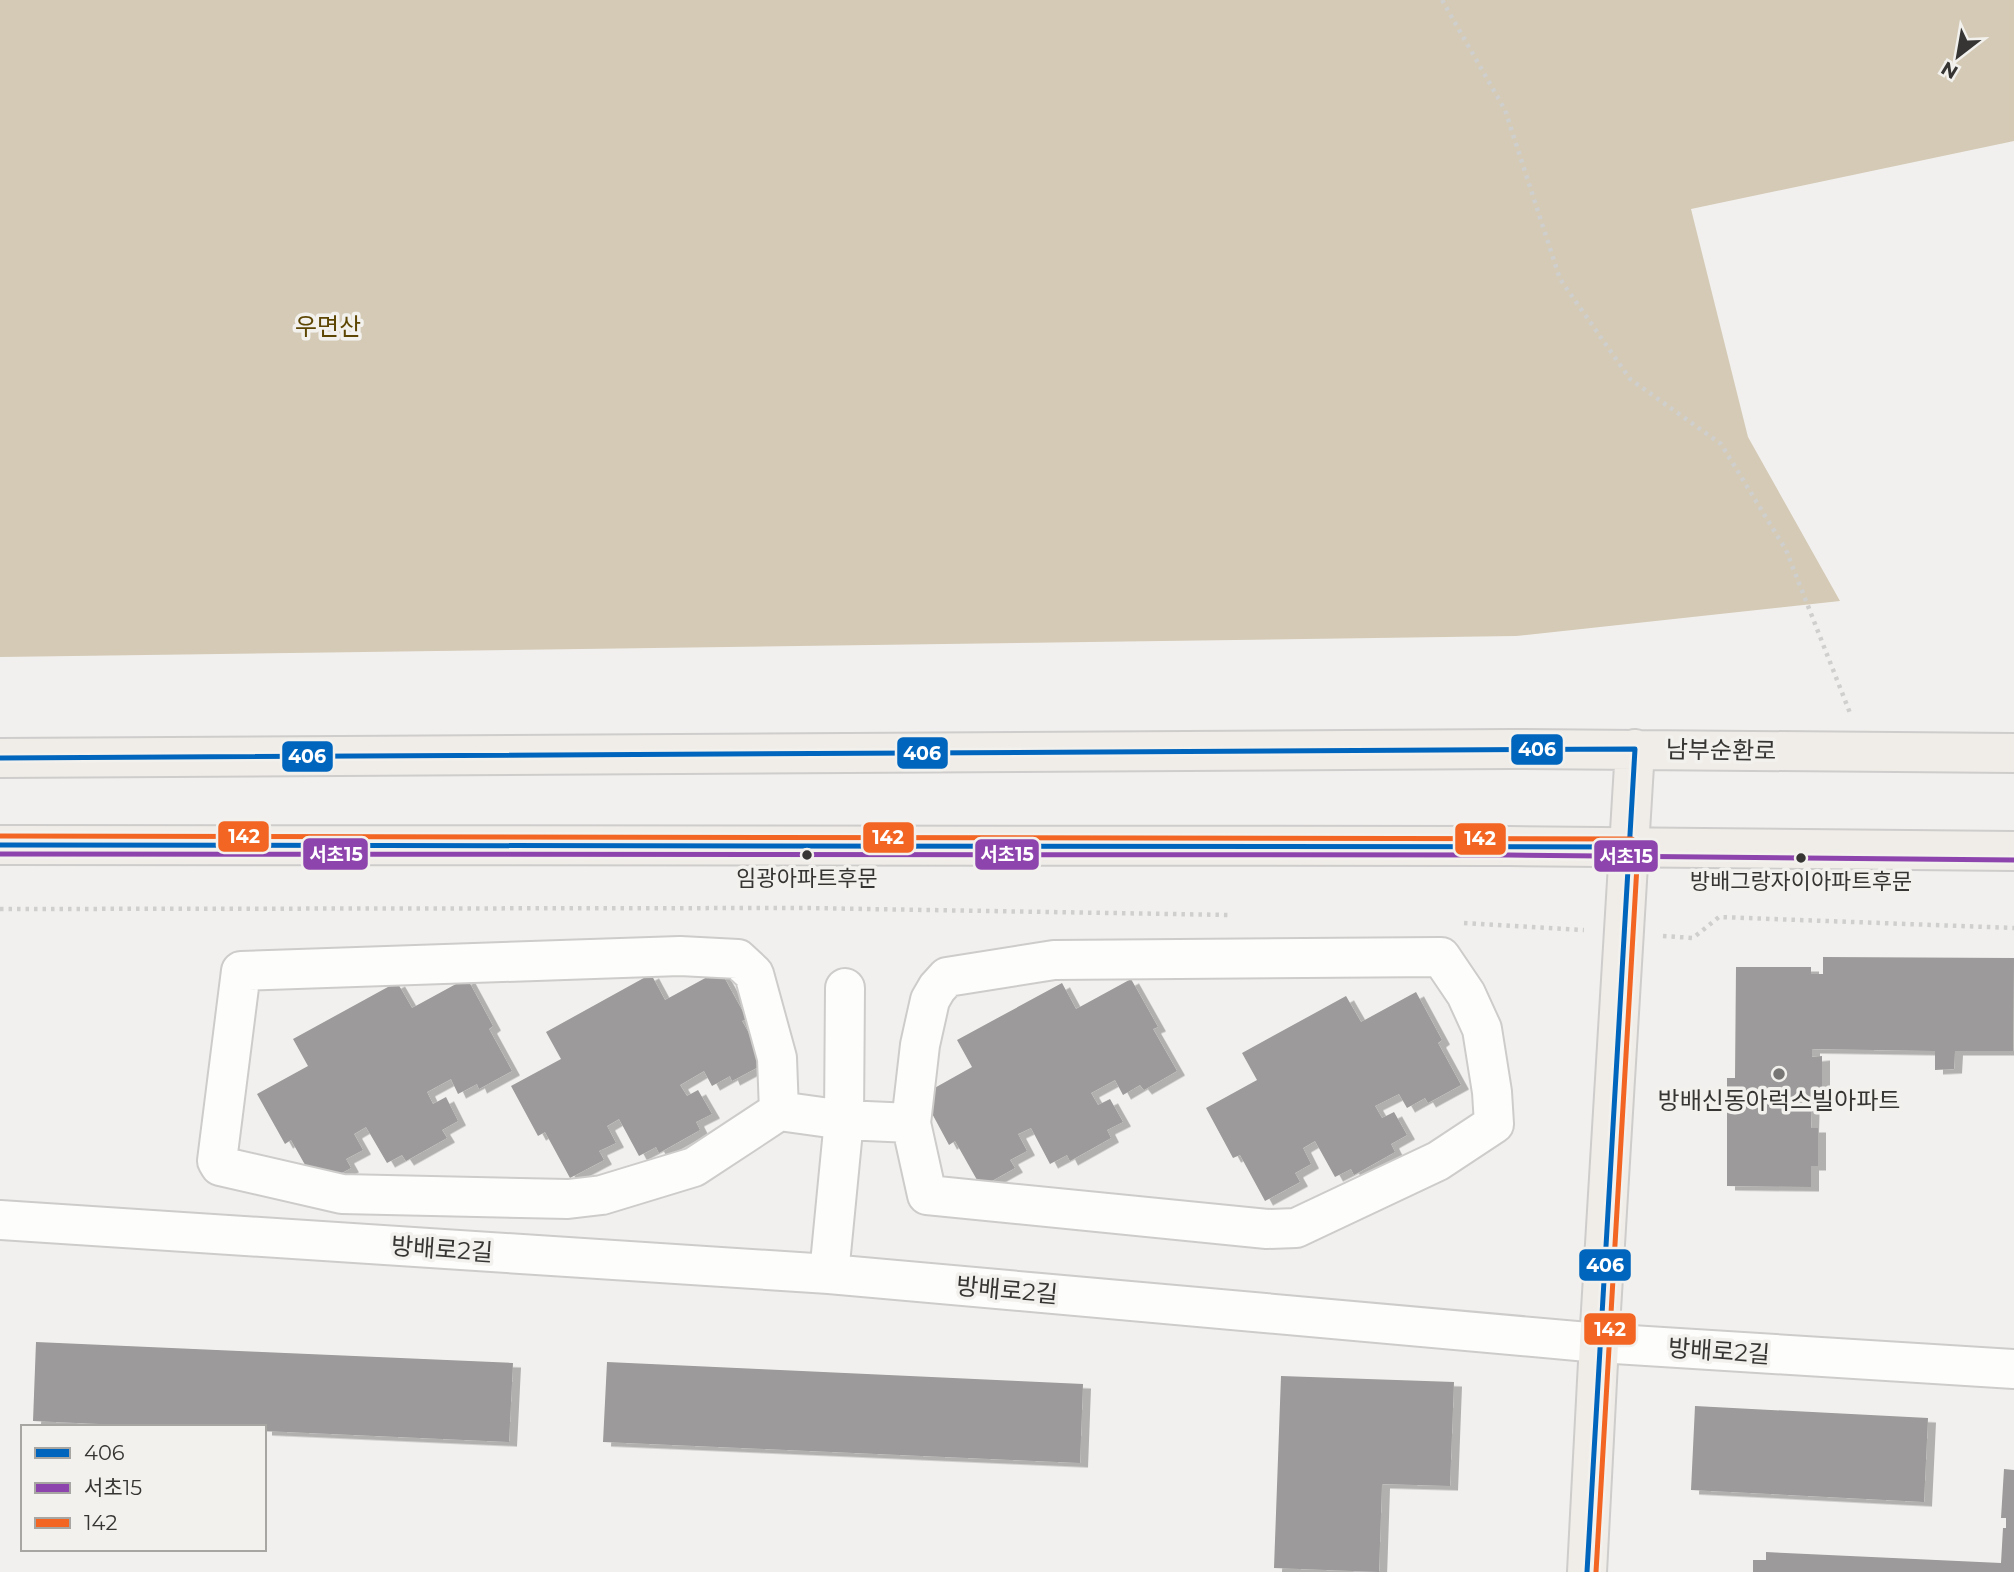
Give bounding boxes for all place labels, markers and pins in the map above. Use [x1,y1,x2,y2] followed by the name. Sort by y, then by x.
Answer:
[800,848,814,862] marker: 임광아파트후문
[1794,851,1808,865] marker: 방배그랑자이아파트후문
[736,865,878,892] place label: 임광아파트후문
[1690,868,1912,895] place label: 방배그랑자이아파트후문
[1771,1066,1787,1082] marker: 방배신동아럭스빌아파트
[1658,1086,1900,1115] place label: 방배신동아럭스빌아파트

